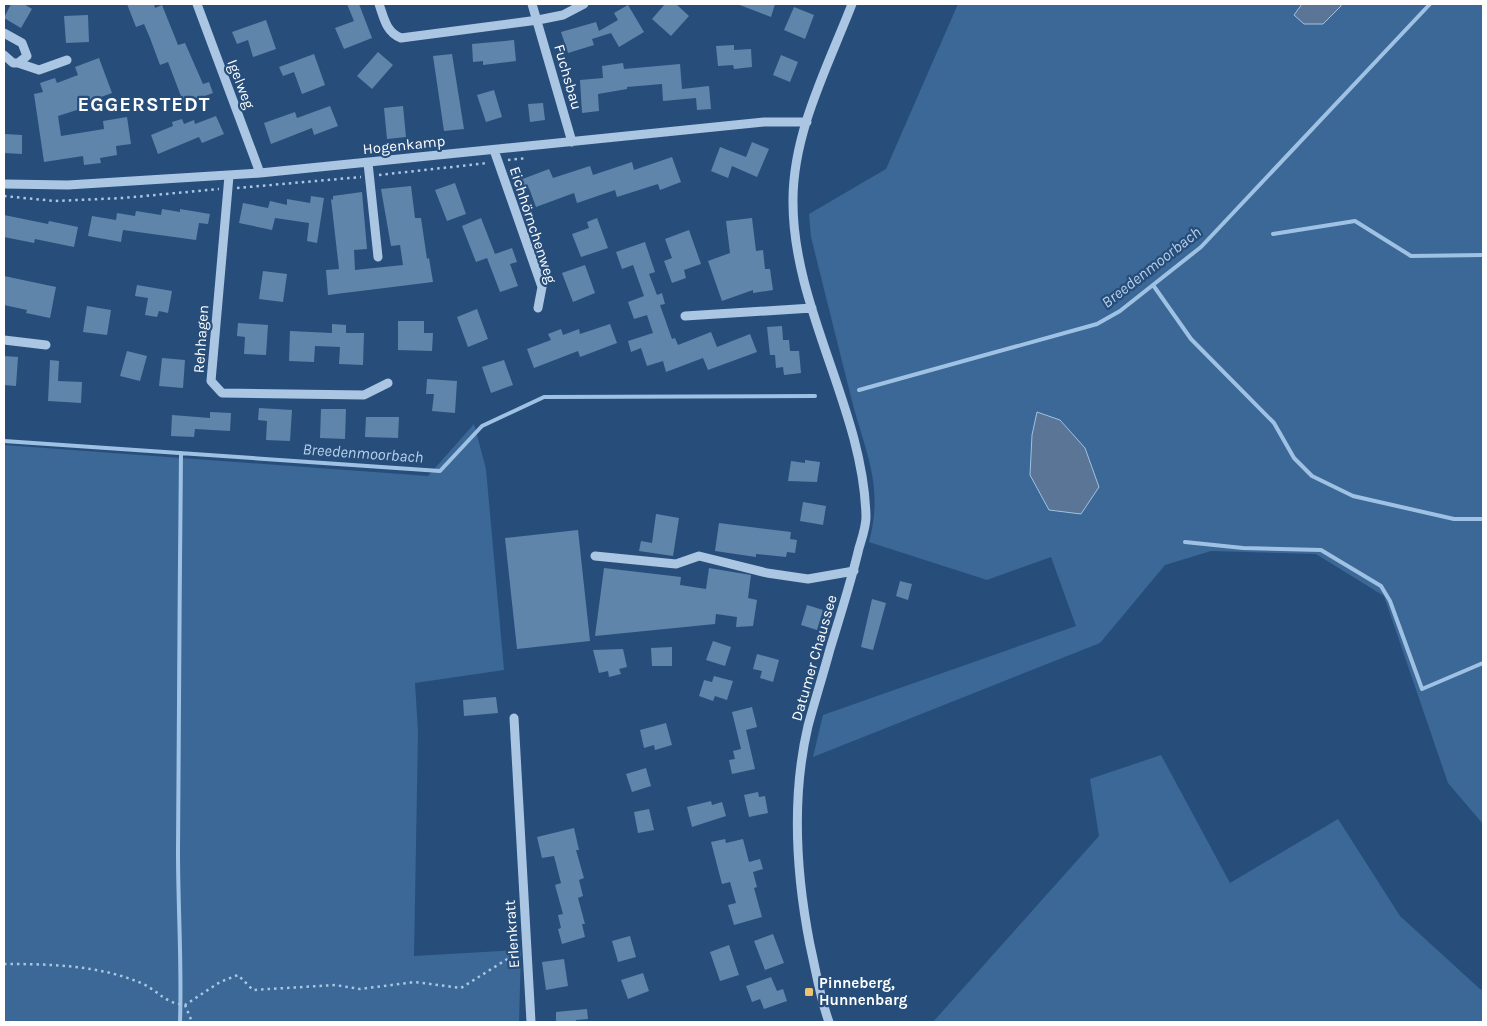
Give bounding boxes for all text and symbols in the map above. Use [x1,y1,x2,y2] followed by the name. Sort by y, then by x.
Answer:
[550,42,586,112] street label: Fuchsbau
[223,57,259,112] street label: Igelweg
[78,93,210,116] district label: EGGERSTEDT
[362,132,446,158] street label: Hogenkamp
[506,164,561,286] street label: Eichhörnchenweg
[1097,222,1205,312] water label: Breedenmoorbach
[190,304,212,374] street label: Rehhagen
[302,439,424,467] water label: Breedenmoorbach
[787,593,841,723] street label: Datumer Chaussee
[501,899,523,969] street label: Erlenkratt
[819,974,908,1009] place label: Pinneberg, Hunnenbarg
[803,986,815,998] marker: Pinneberg, Hunnenbarg

